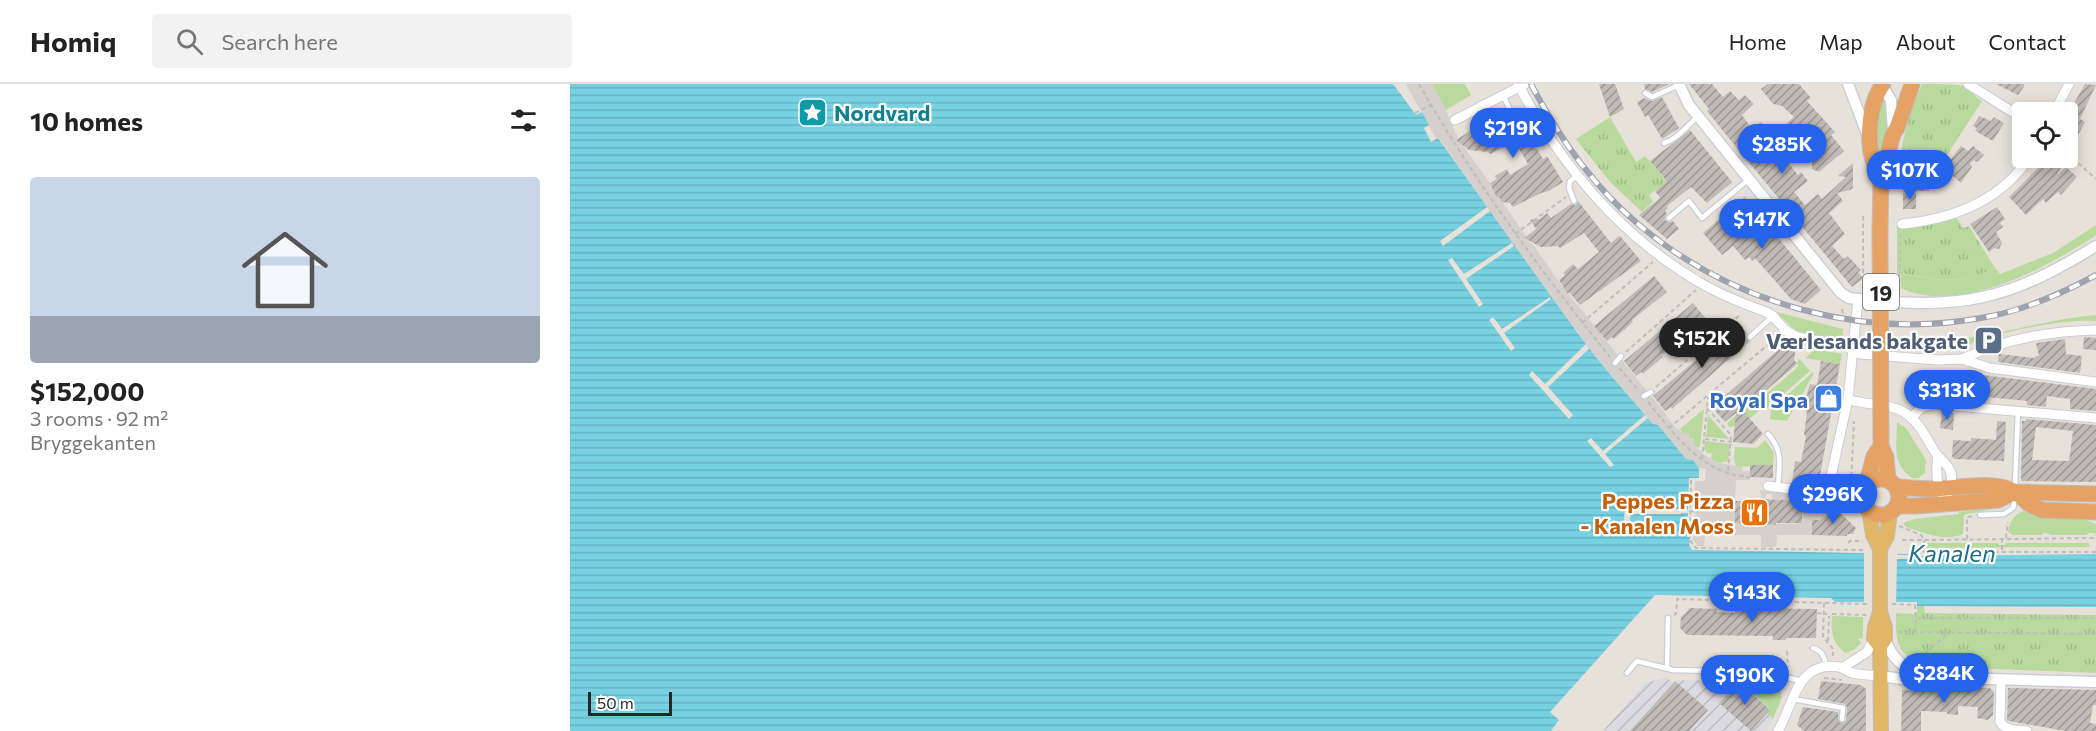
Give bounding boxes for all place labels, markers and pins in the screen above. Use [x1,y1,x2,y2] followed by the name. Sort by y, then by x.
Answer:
[797,96,829,128] place icon: Nordvard
[834,99,930,126] place label: Nordvard
[1471,108,1555,159] pin: $219K
[1740,124,1824,175] pin: $285K
[1868,150,1952,201] pin: $107K
[1720,199,1804,250] pin: $147K
[1660,318,1744,369] pin: $152K
[1973,324,2005,356] parking icon: Værlesands bakgate
[1766,327,1968,354] place label: Værlesands bakgate
[1905,370,1989,421] pin: $313K
[1813,383,1845,415] shop icon: Royal Spa
[1709,386,1808,413] place label: Royal Spa
[1791,474,1875,525] pin: $296K
[1580,487,1734,539] place label: Peppes Pizza - Kanalen Moss
[1739,497,1771,529] restaurant icon: Peppes Pizza - Kanalen Moss
[1710,572,1794,623] pin: $143K
[1902,653,1986,704] pin: $284K
[1703,655,1787,706] pin: $190K

